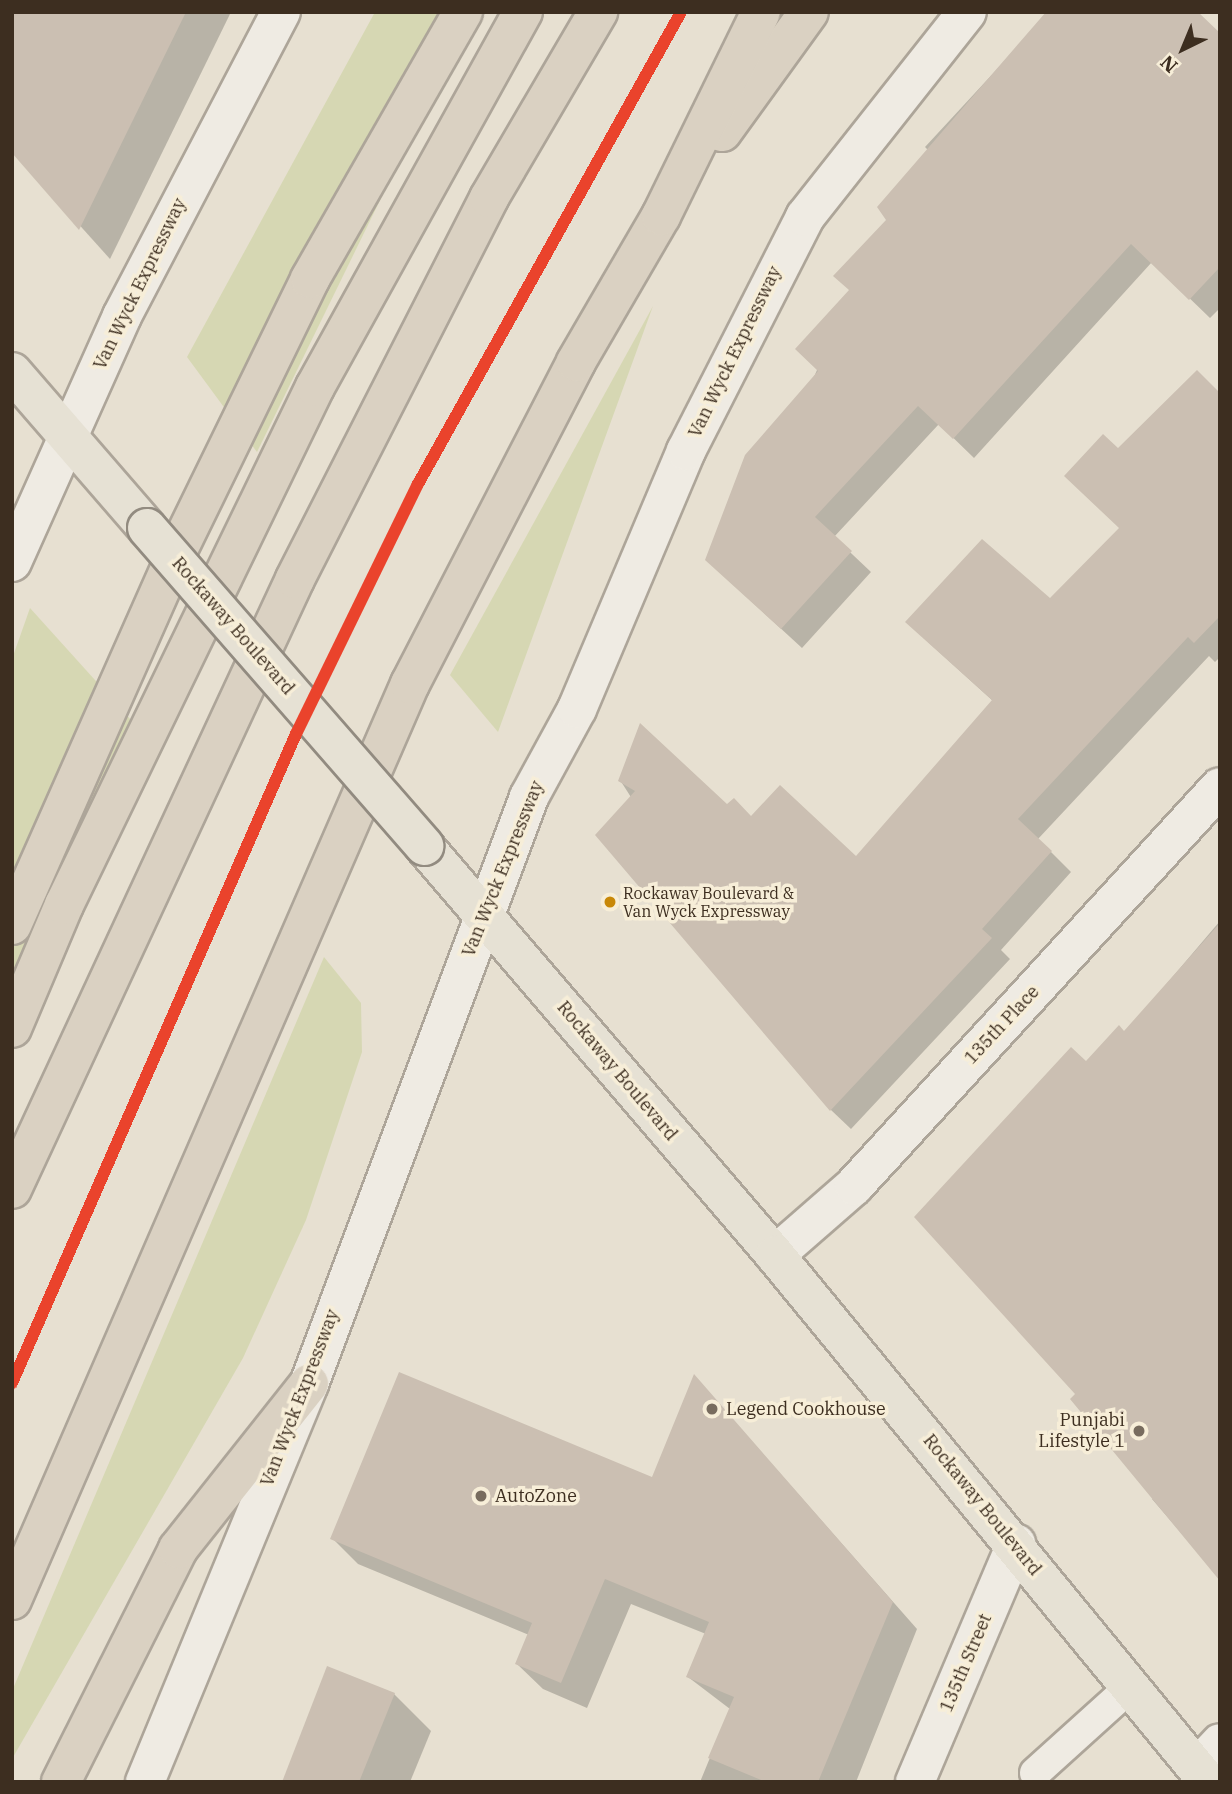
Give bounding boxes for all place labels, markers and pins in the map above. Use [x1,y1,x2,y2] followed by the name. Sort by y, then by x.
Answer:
[623,883,794,921] place label: Rockaway Boulevard & Van Wyck Expressway
[603,895,617,909] marker: Rockaway Boulevard & Van Wyck Expressway
[726,1398,886,1420] place label: Legend Cookhouse
[704,1401,720,1417] marker: Legend Cookhouse
[1038,1410,1125,1452] place label: Punjabi Lifestyle 1
[1131,1423,1147,1439] marker: Punjabi Lifestyle 1
[495,1485,577,1507] place label: AutoZone
[473,1488,489,1504] marker: AutoZone

